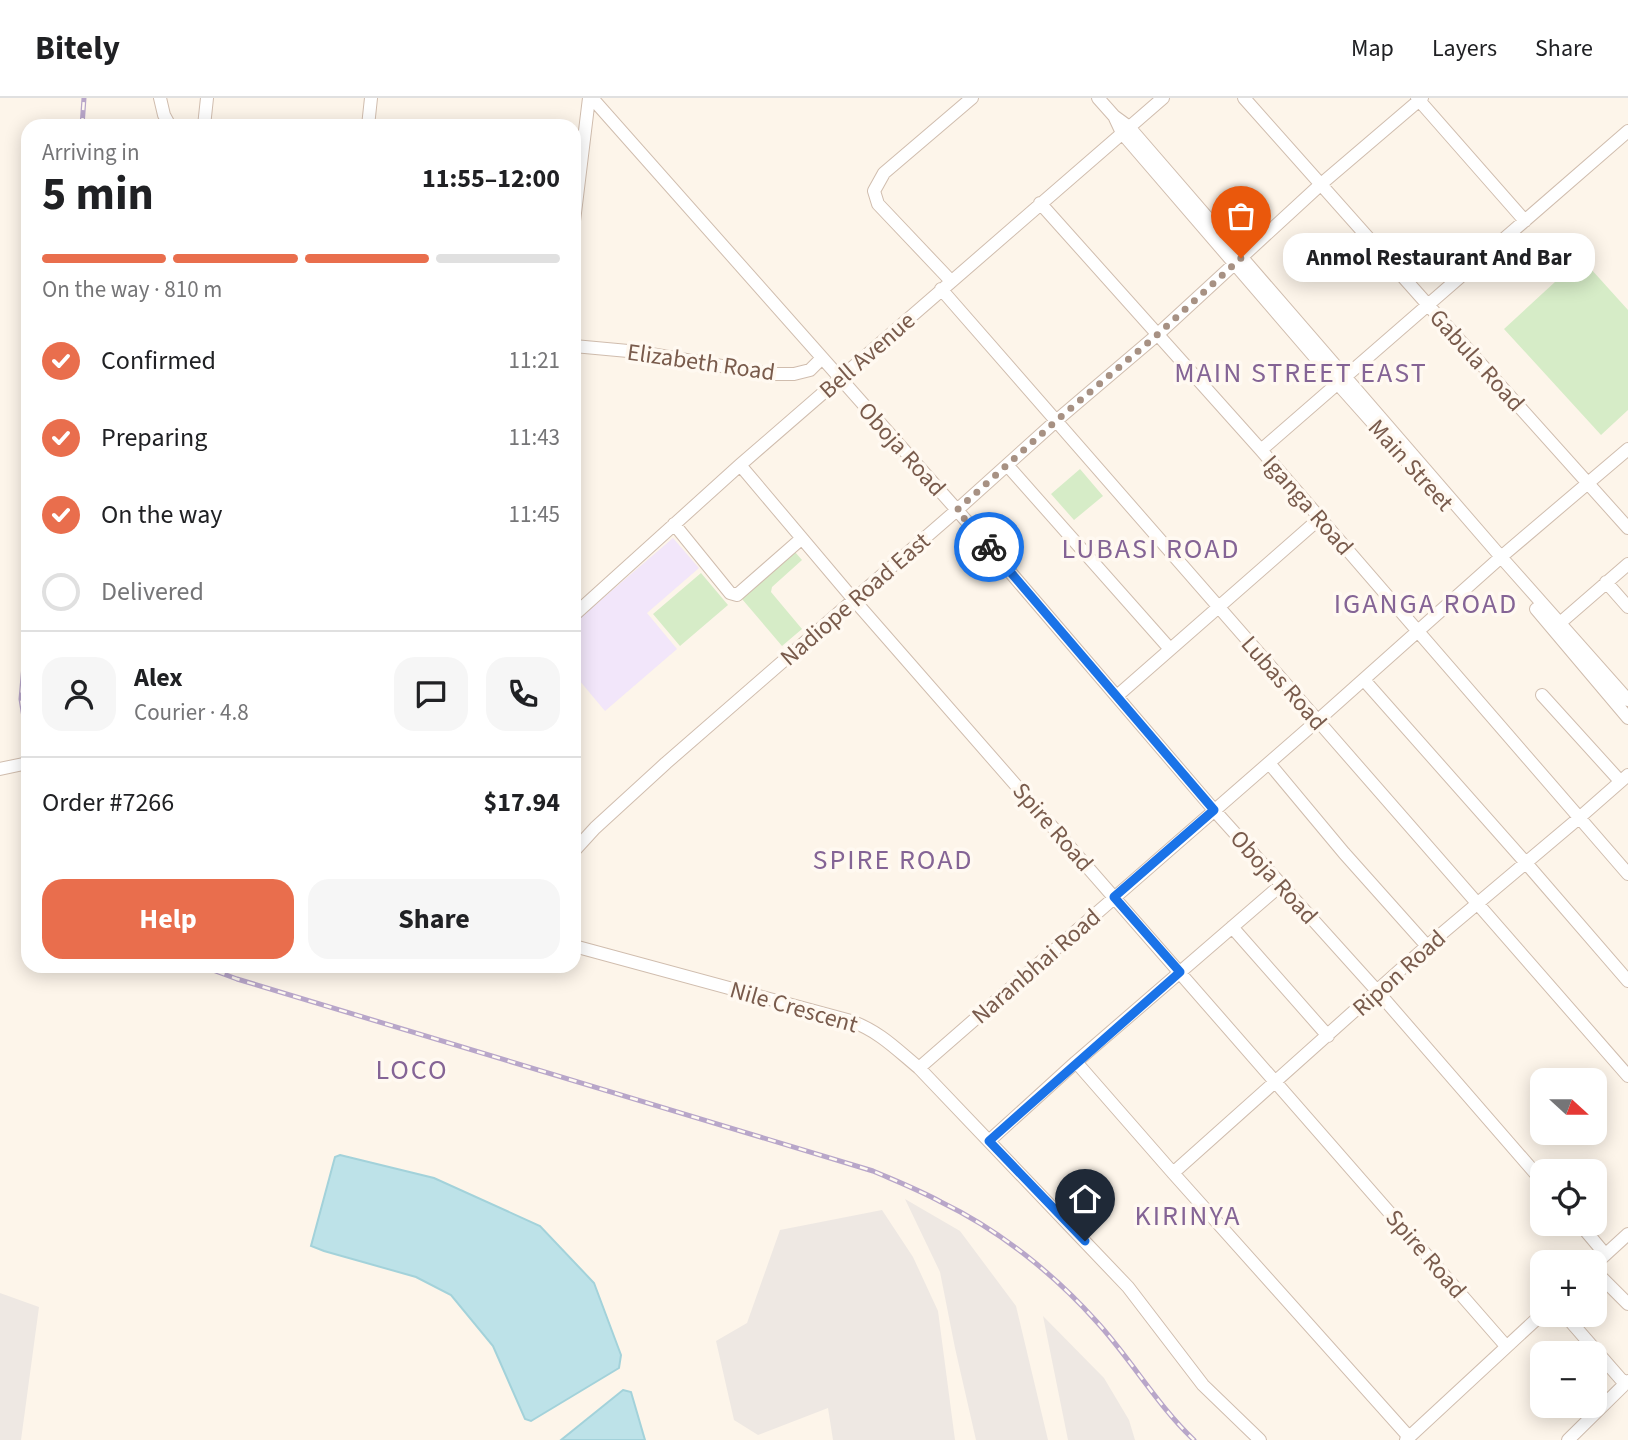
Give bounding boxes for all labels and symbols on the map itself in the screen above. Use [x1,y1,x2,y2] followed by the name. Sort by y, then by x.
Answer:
[1211,186,1271,258] pin
[1283,234,1594,282] callout: Anmol Restaurant And Bar
[1421,301,1532,420] street label: Gabula Road
[812,304,923,407] street label: Bell Avenue
[625,335,777,390] street label: Elizabeth Road
[1174,353,1428,393] district label: MAIN STREET EAST
[850,394,954,504] street label: Oboja Road
[1360,411,1462,519] street label: Main Street
[1254,447,1361,563] street label: Iganga Road
[954,512,1024,582] courier
[773,524,938,674] street label: Nadiope Road East
[1061,529,1241,569] district label: LUBASI ROAD
[1334,584,1518,624] district label: IGANGA ROAD
[1232,628,1335,739] street label: Lubas Road
[1004,775,1101,880] street label: Spire Road
[1222,822,1326,932] street label: Oboja Road
[812,840,974,880] district label: SPIRE ROAD
[964,900,1109,1032] street label: Naranbhai Road
[1345,922,1454,1025] street label: Ripon Road
[726,973,862,1042] street label: Nile Crescent
[375,1050,449,1090] district label: LOCO
[1530,1068,1606,1144] north arrow
[1055,1169,1115,1241] pin
[1134,1196,1242,1236] district label: KIRINYA
[1377,1202,1474,1307] street label: Spire Road

